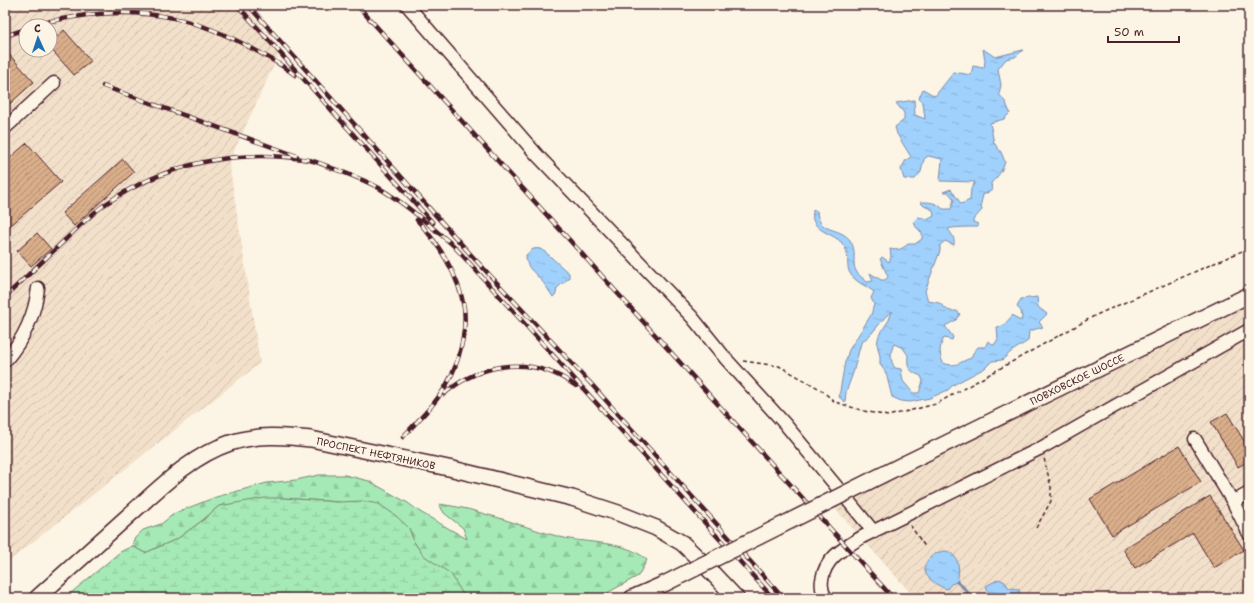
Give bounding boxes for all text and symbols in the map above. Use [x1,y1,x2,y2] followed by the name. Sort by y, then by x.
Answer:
[18,18,58,58] north arrow
[1108,18,1179,44] scale bar
[34,21,42,36] text: С
[1114,24,1144,40] text: 50 m
[1028,351,1126,408] street label: ПОВХОВСКОЕ ШОССЕ
[315,435,437,472] street label: ПРОСПЕКТ НЕФТЯНИКОВ

